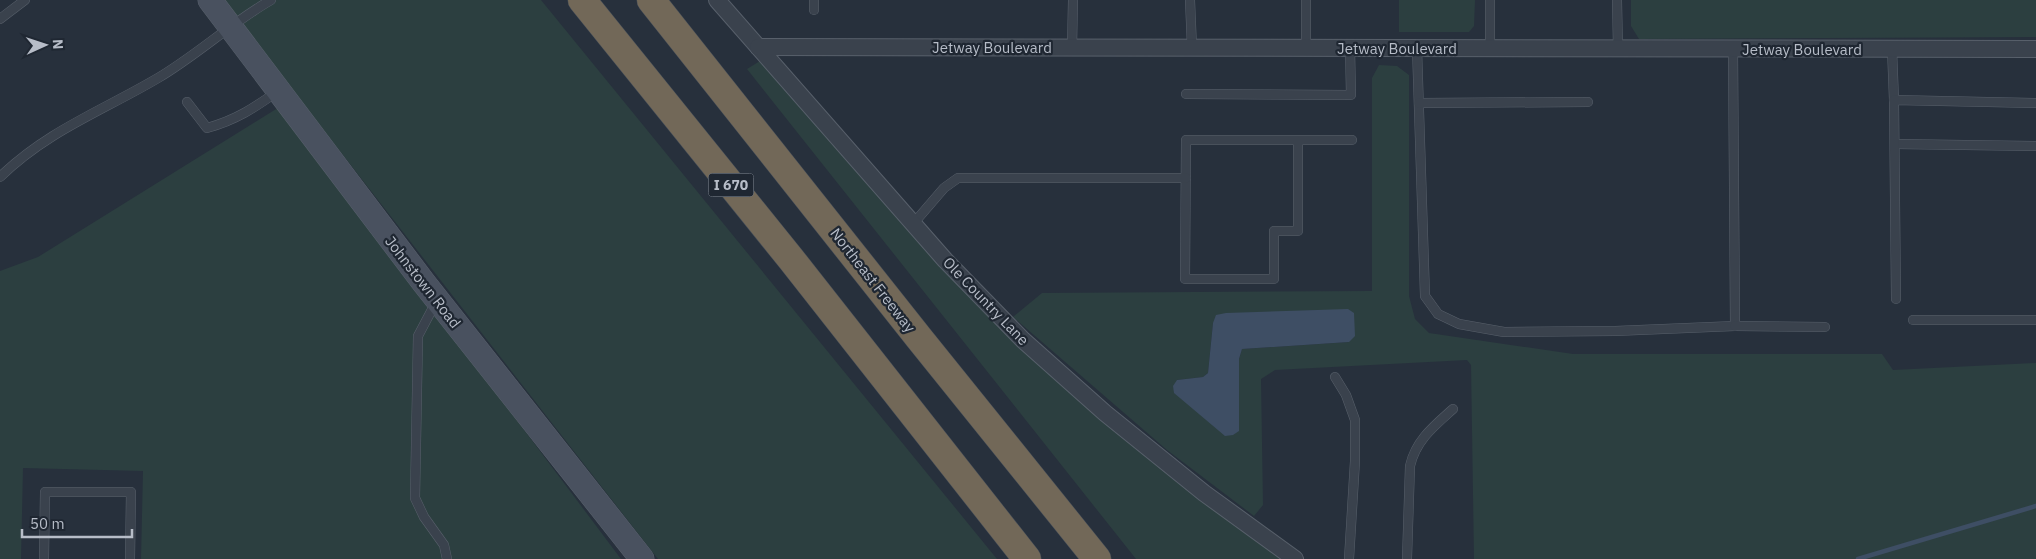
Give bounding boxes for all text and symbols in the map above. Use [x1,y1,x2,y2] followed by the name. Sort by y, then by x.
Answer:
[20,20,70,70] north arrow
[932,38,1052,57] street label: Jetway Boulevard
[49,39,67,50] text: N
[1337,39,1457,58] street label: Jetway Boulevard
[1742,40,1862,59] street label: Jetway Boulevard
[708,174,754,196] road number: I 670
[826,224,920,336] street label: Northeast Freeway
[381,232,465,332] street label: Johnstown Road
[939,253,1033,349] street label: Ole Country Lane
[22,506,132,538] scale bar
[30,514,65,533] text: 50 m

